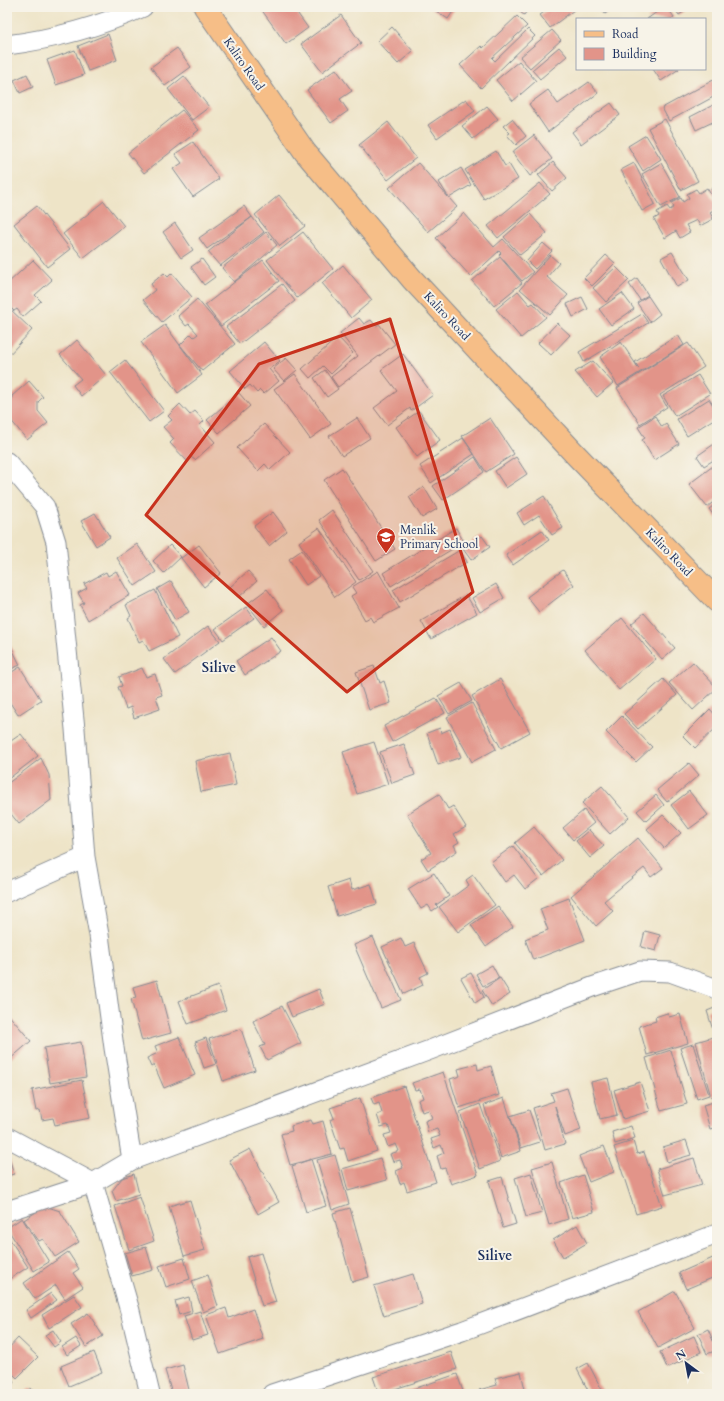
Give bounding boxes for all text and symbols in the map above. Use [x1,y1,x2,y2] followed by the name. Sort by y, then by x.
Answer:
[576,18,706,70] legend
[612,26,639,42] text: Road
[220,34,268,94] street label: Kaliro Road
[612,46,657,62] text: Building
[420,288,474,344] street label: Kaliro Road
[400,522,478,552] place label: Menlik Primary School
[642,524,696,580] street label: Kaliro Road
[375,526,397,554] school or university icon: Menlik Primary School
[202,658,236,677] district label: Silive
[478,1246,512,1265] district label: Silive
[666,1343,706,1383] north arrow
[673,1346,689,1364] text: N

